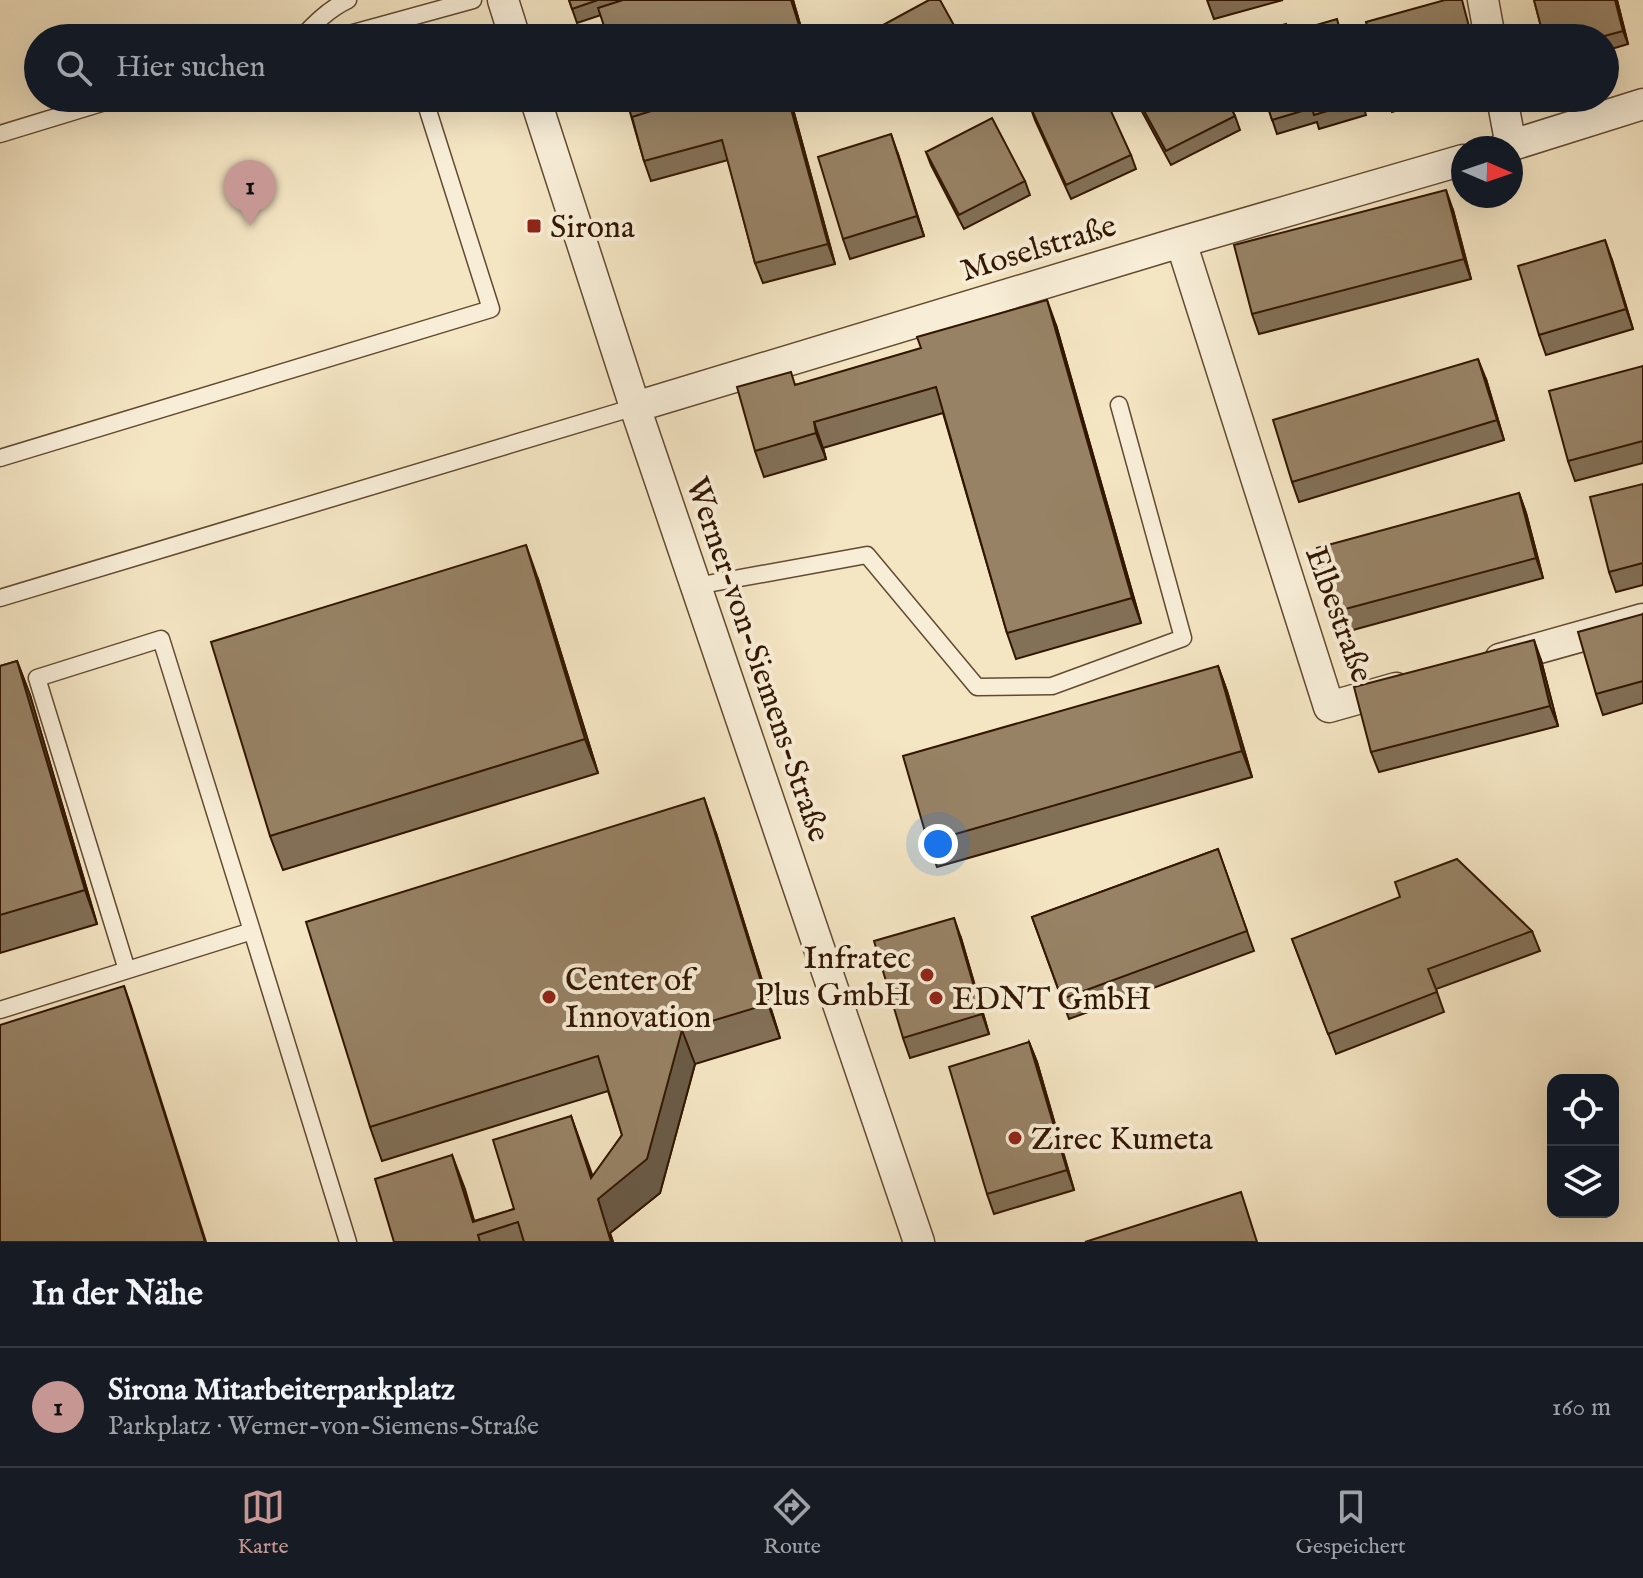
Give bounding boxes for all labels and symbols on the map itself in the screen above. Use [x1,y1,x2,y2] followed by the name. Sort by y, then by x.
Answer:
[1451,136,1523,208] north arrow
[224,160,276,226] pin: 1
[956,206,1122,292] street label: Moselstraße
[550,208,635,249] place label: Sirona
[525,217,543,235] marker: Sirona
[675,472,838,847] street label: Werner-von-Siemens-Straße
[1294,541,1381,688] street label: Elbestraße
[918,824,958,864] your location
[755,939,911,1017] place label: Infratec Plus GmbH
[565,961,711,1039] place label: Center of Innovation
[918,966,936,984] marker: Infratec Plus GmbH
[952,980,1151,1021] place label: EDNT GmbH
[540,988,558,1006] marker: Center of Innovation
[927,989,945,1007] marker: EDNT GmbH
[1031,1120,1213,1161] place label: Zirec Kumeta
[1006,1129,1024,1147] marker: Zirec Kumeta

